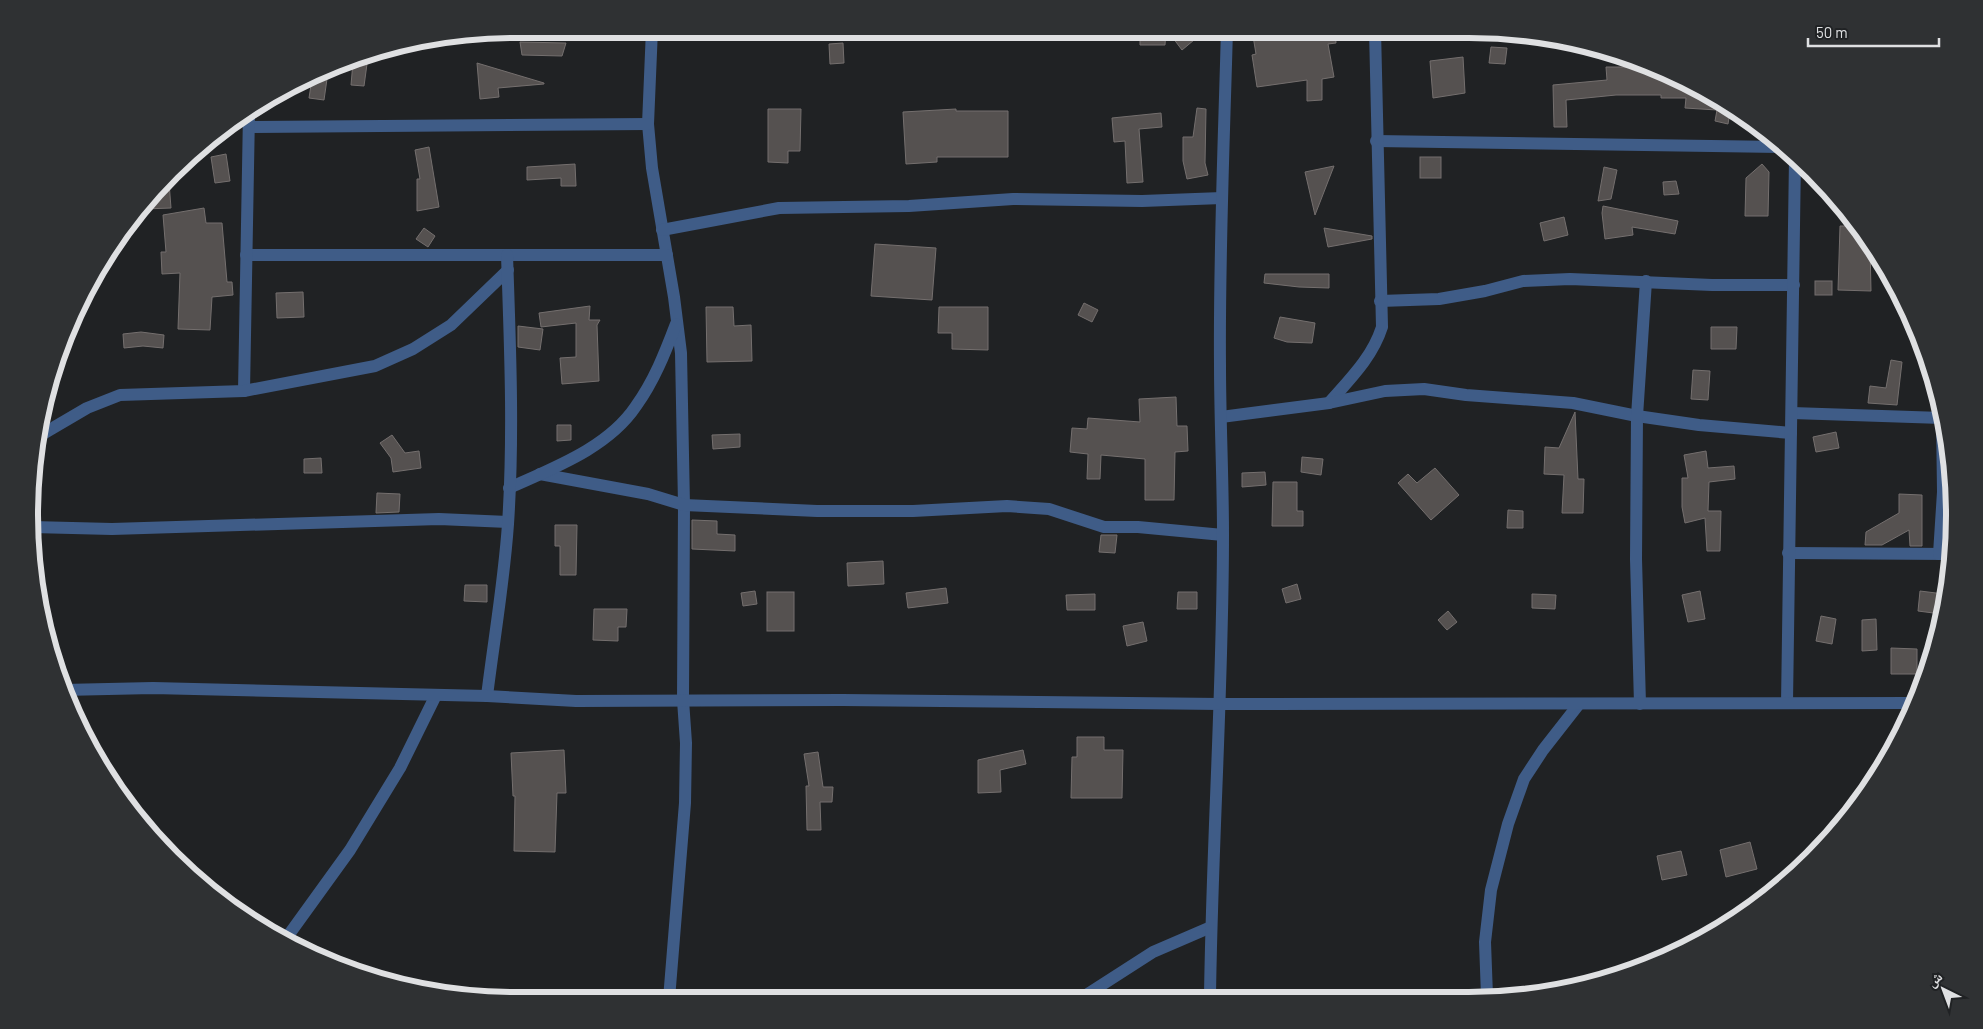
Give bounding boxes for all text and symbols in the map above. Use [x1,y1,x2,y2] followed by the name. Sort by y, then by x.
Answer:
[1808,15,1939,47] scale bar
[1816,23,1848,41] text: 50 m
[1918,964,1968,1014] north arrow
[1923,968,1946,991] text: ش

